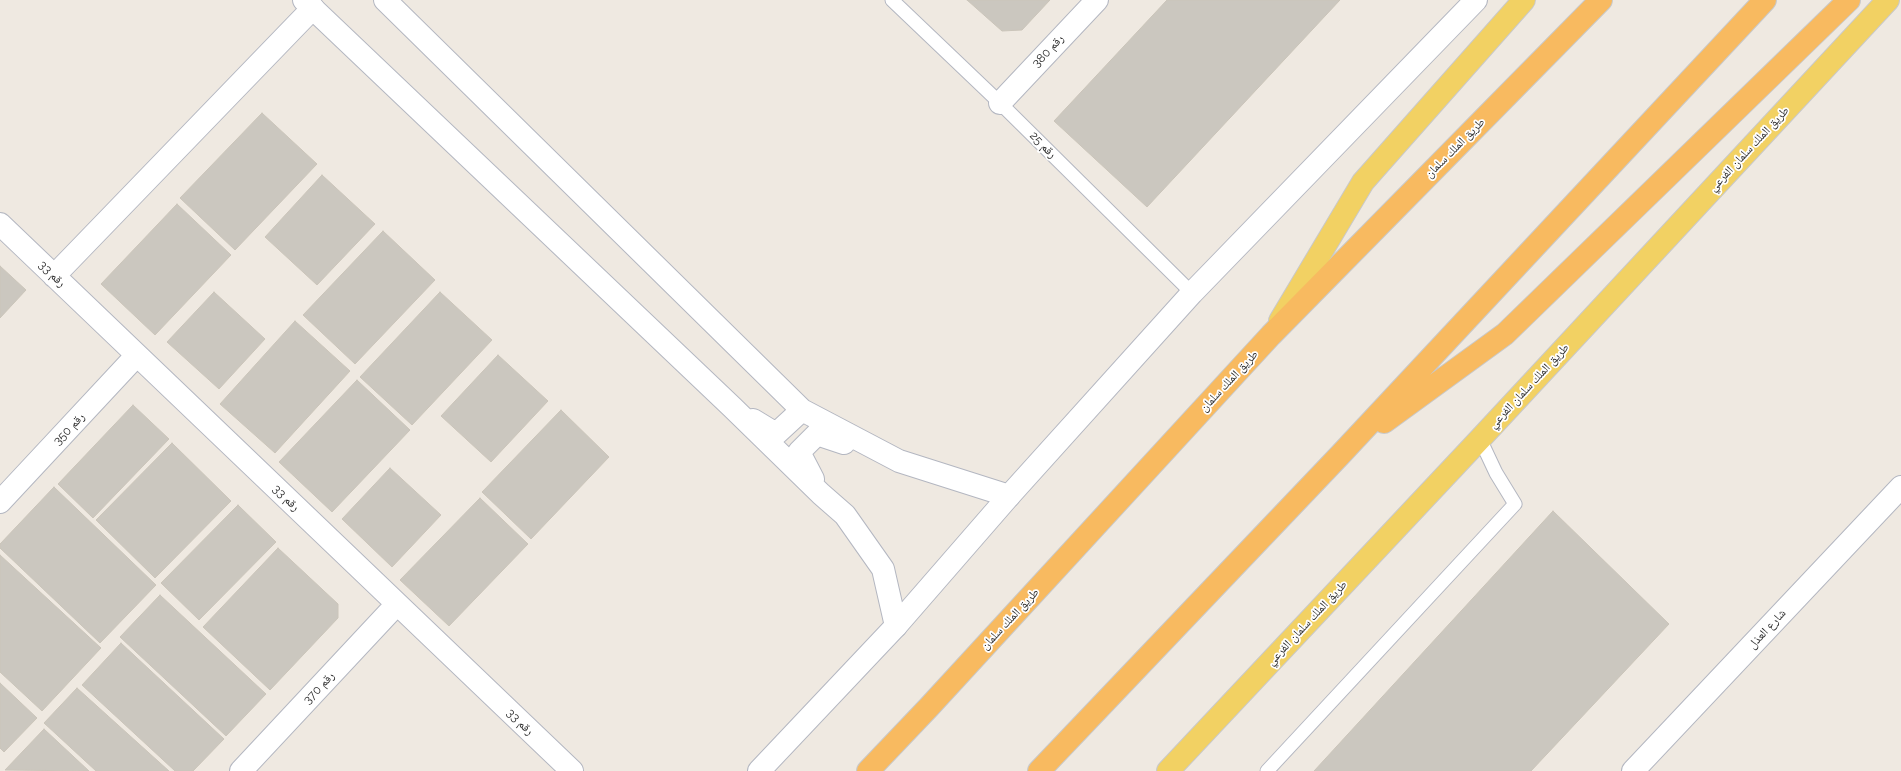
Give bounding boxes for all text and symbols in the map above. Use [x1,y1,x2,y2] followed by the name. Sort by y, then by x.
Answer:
[1029,31,1067,71] street label: رقم 380
[1706,104,1792,194] street label: طريق الملك سلمان الفرعي
[1422,115,1488,181] street label: طريق الملك سلمان
[1027,129,1059,161] street label: رقم 25
[36,258,68,290] street label: رقم 33
[1486,341,1572,431] street label: طريق الملك سلمان الفرعي
[1197,347,1261,415] street label: طريق الملك سلمان
[50,410,88,448] street label: رقم 350
[270,482,302,514] street label: رقم 33
[1264,578,1350,668] street label: طريق الملك سلمان الفرعي
[978,585,1042,653] street label: طريق الملك سلمان
[1745,606,1789,652] street label: شارع العذل
[300,669,338,707] street label: رقم 370
[504,706,536,738] street label: رقم 33

